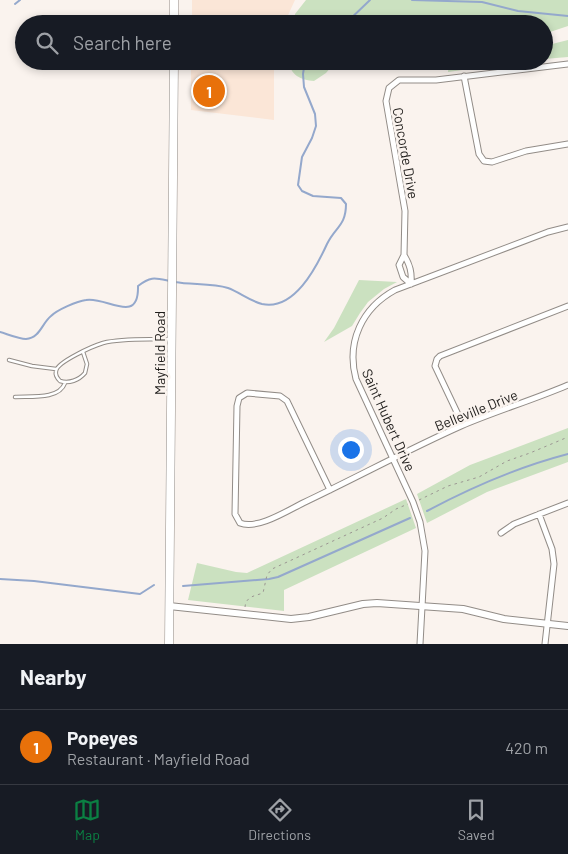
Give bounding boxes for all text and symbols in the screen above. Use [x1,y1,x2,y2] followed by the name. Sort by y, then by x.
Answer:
[15,15,553,70] search box
[33,29,61,57] icon: search
[73,31,172,54] text: Search here
[193,72,225,110] pin: 1
[390,106,422,200] street label: Concorde Drive
[151,311,168,395] street label: Mayfield Road
[359,366,419,474] street label: Saint Hubert Drive
[432,386,520,434] street label: Belleville Drive
[338,437,364,463] your location
[20,664,86,689] text: Nearby
[67,726,138,749] text: Popeyes
[33,738,39,757] text: 1
[505,738,548,757] text: 420 m
[67,749,250,768] text: Restaurant · Mayfield Road
[73,796,101,843] tab: Map
[248,796,311,843] tab: Directions
[458,796,495,843] tab: Saved

